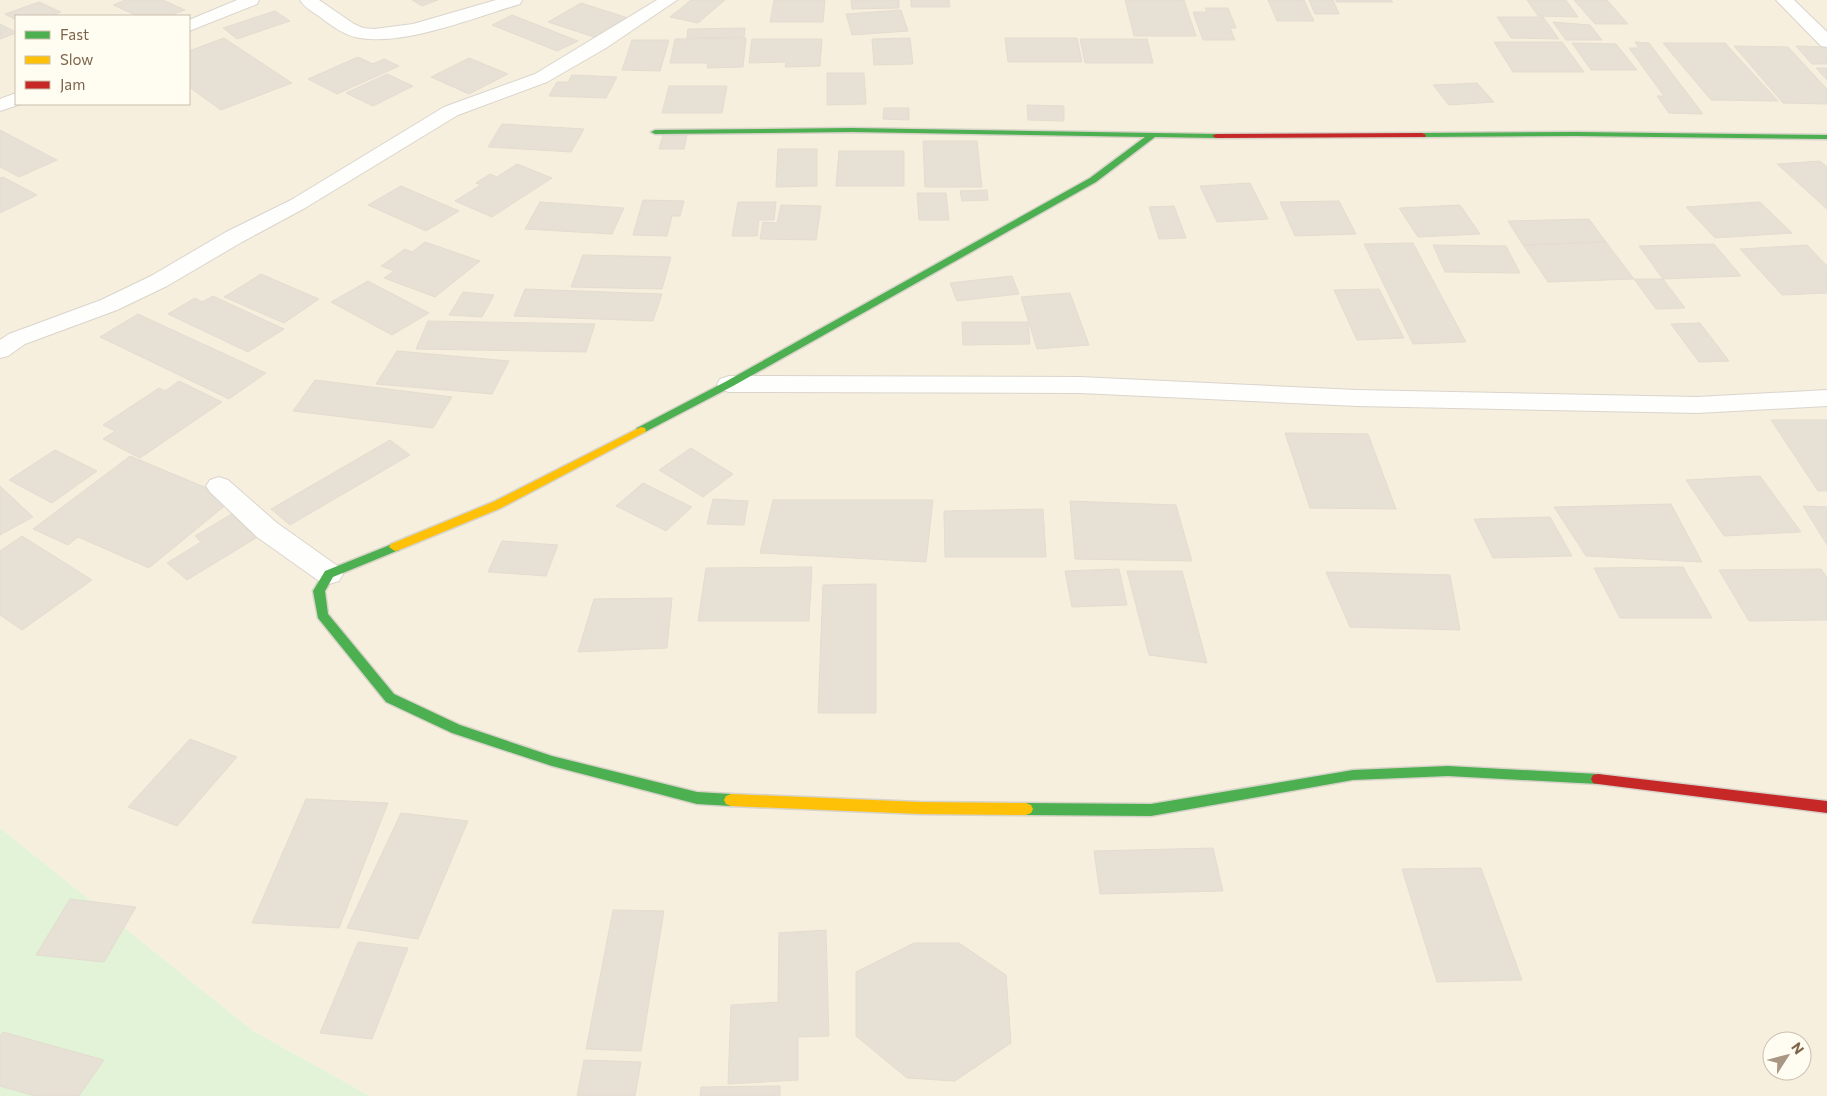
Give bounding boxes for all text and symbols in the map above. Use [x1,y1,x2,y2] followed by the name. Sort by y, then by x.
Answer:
[15,15,190,105] legend
[60,25,89,43] text: Fast
[60,50,93,68] text: Slow
[60,75,85,93] text: Jam
[1762,1031,1812,1081] north arrow
[1788,1039,1808,1057] text: N

